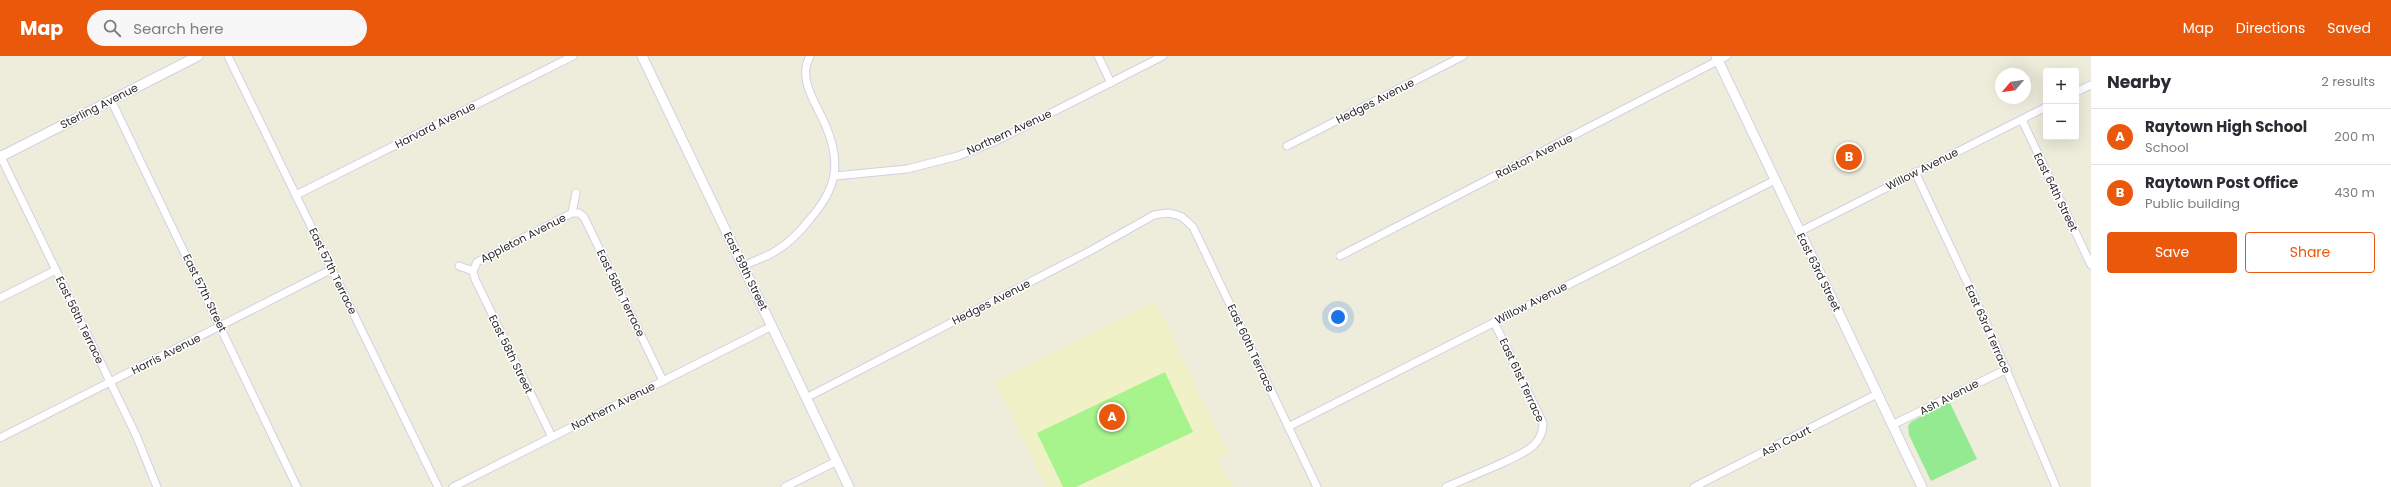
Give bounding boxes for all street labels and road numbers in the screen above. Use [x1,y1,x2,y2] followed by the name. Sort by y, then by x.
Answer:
[1333,74,1417,128] street label: Hedges Avenue
[57,79,141,133] street label: Sterling Avenue
[392,98,478,152] street label: Harvard Avenue
[964,105,1054,159] street label: Northern Avenue
[1493,130,1576,182] street label: Ralston Avenue
[1883,144,1961,194] street label: Willow Avenue
[2030,150,2082,234] street label: East 64th Street
[477,209,569,266] street label: Appleton Avenue
[305,225,361,317] street label: East 57th Terrace
[720,229,772,313] street label: East 59th Street
[1793,230,1845,314] street label: East 63rd Street
[593,247,649,340] street label: East 58th Terrace
[179,251,231,335] street label: East 57th Street
[52,274,108,367] street label: East 56th Terrace
[949,275,1033,329] street label: Hedges Avenue
[1492,278,1570,328] street label: Willow Avenue
[1961,282,2015,376] street label: East 63rd Terrace
[1224,301,1279,395] street label: East 60th Terrace
[485,312,537,396] street label: East 58th Street
[129,330,204,378] street label: Harris Avenue
[1496,335,1549,425] street label: East 61st Terrace
[1917,375,1981,419] street label: Ash Avenue
[568,378,658,434] street label: Northern Avenue
[1758,422,1814,460] street label: Ash Court

